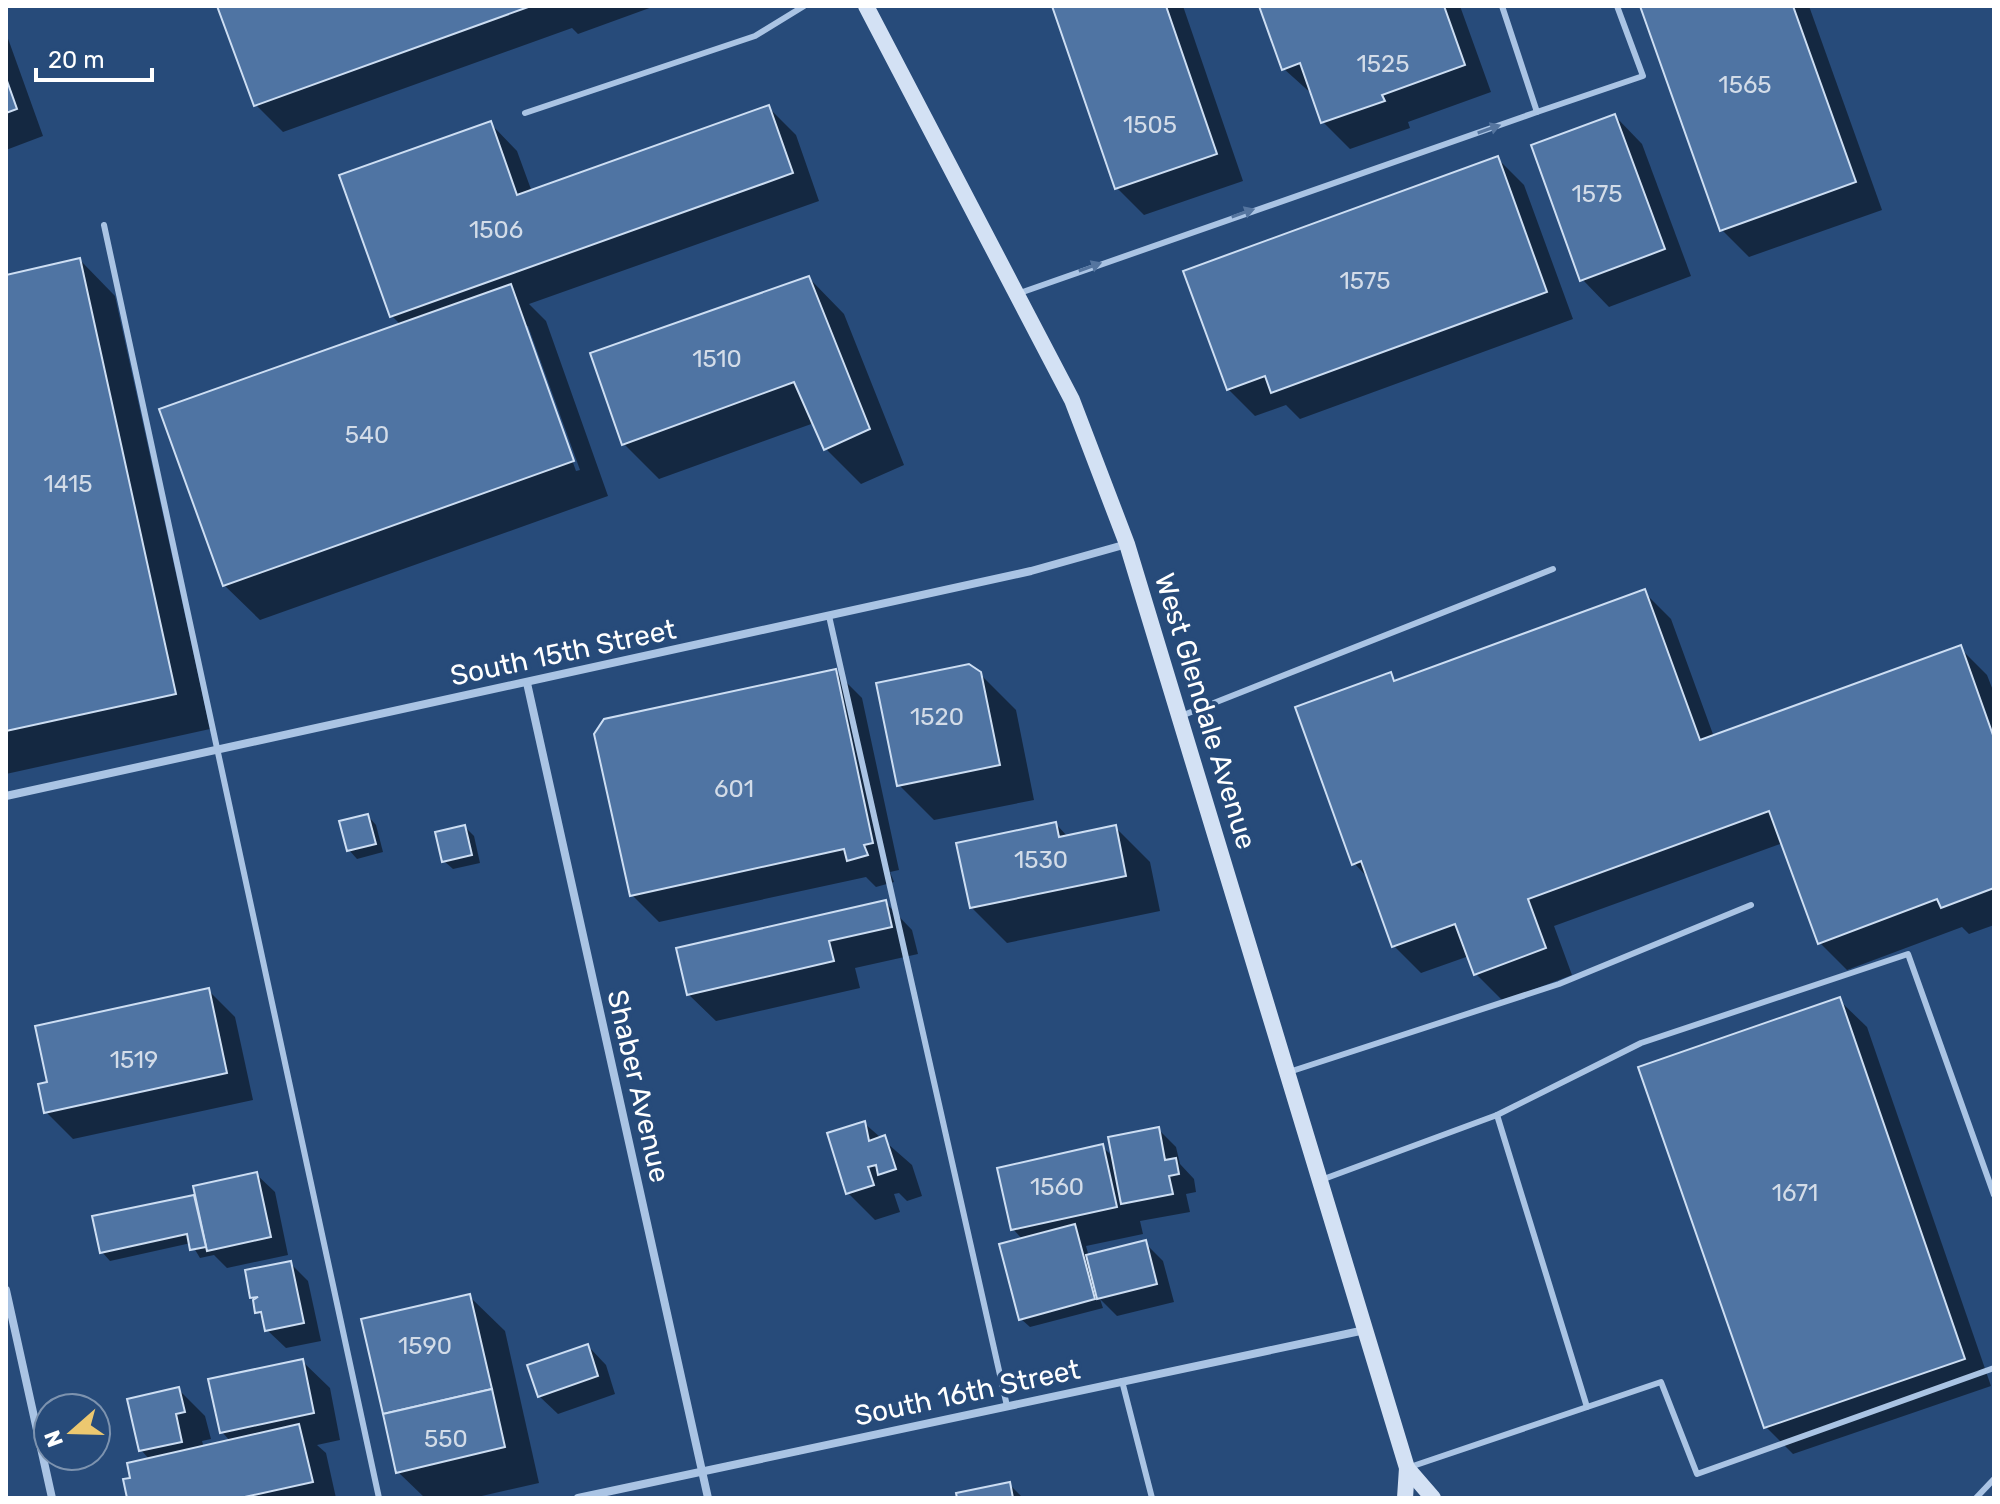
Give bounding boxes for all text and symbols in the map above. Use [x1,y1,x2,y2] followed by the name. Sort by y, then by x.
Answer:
[36,32,152,82] scale bar
[48,46,105,74] text: 20 m
[1357,50,1409,78] house number: 1525
[1718,71,1772,99] house number: 1565
[1123,111,1177,139] house number: 1505
[1477,122,1501,134] one-way arrow
[1571,180,1623,208] house number: 1575
[1231,207,1255,219] one-way arrow
[469,216,523,244] house number: 1506
[1078,260,1102,273] one-way arrow
[1339,267,1391,295] house number: 1575
[692,345,742,373] house number: 1510
[345,421,389,449] house number: 540
[43,470,93,498] house number: 1415
[1148,569,1263,853] street label: West Glendale Avenue
[447,612,679,693] street label: South 15th Street
[910,703,964,731] house number: 1520
[714,775,754,803] house number: 601
[1014,846,1068,874] house number: 1530
[600,987,677,1186] street label: Shaber Avenue
[110,1046,158,1074] house number: 1519
[1030,1173,1084,1201] house number: 1560
[1772,1179,1818,1207] house number: 1671
[398,1332,452,1360] house number: 1590
[851,1352,1083,1433] street label: South 16th Street
[32,1392,112,1472] north arrow
[424,1425,468,1453] house number: 550
[38,1427,69,1451] text: N

